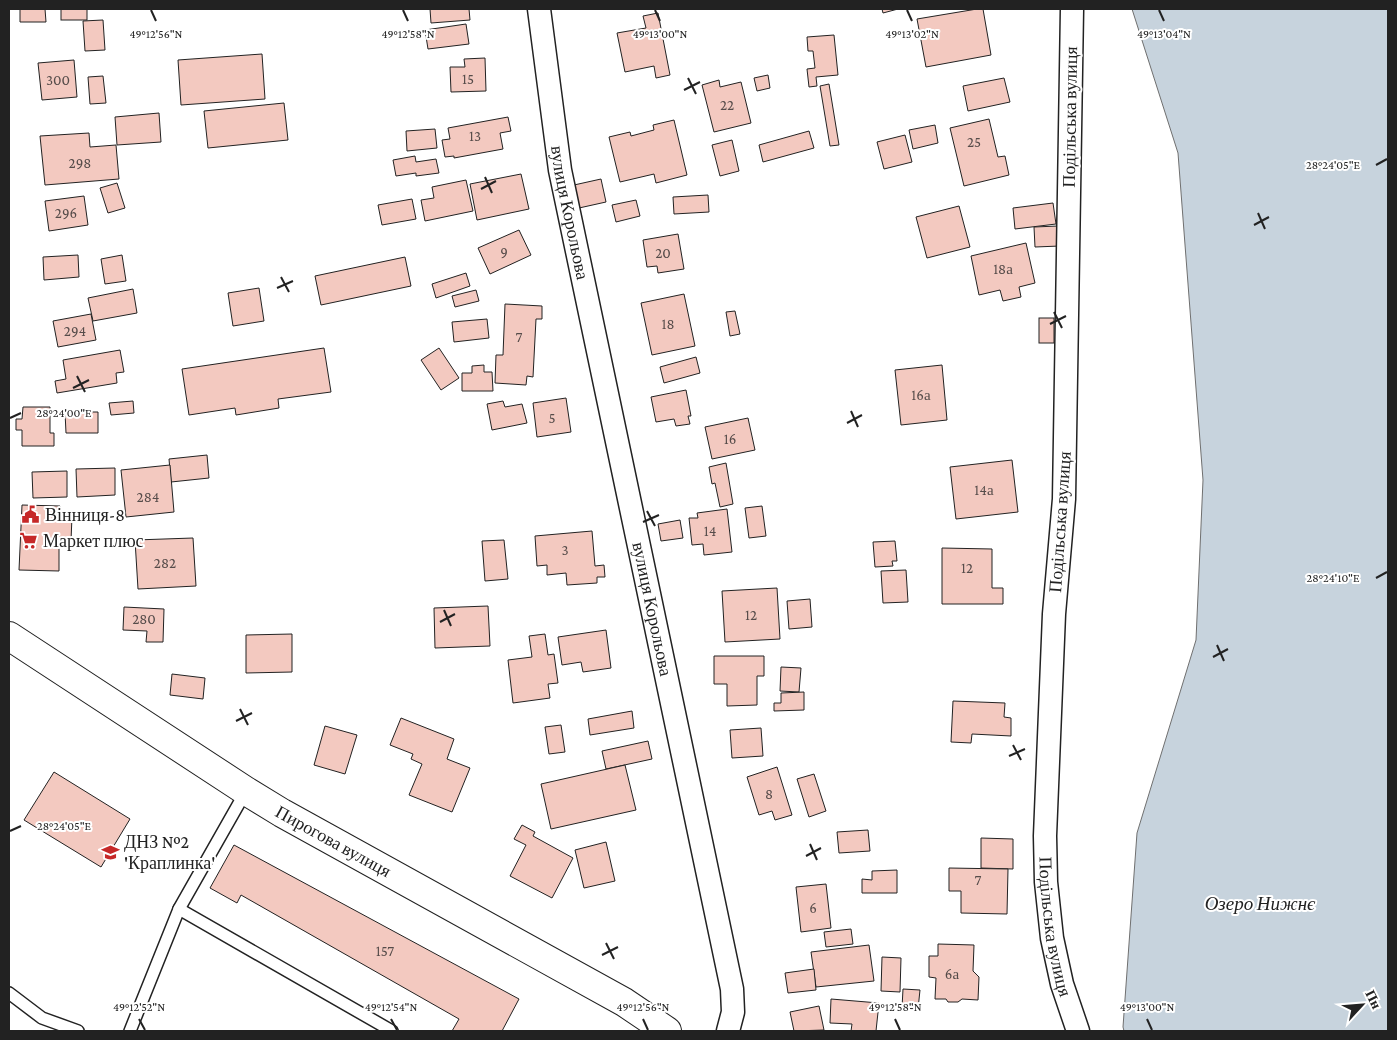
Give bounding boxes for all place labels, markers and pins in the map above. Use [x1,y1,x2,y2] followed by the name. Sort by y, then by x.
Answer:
[21,505,41,525] public building icon: Вінниця-8
[45,505,125,525] place label: Вінниця-8
[19,531,39,551] supermarket icon: Маркет плюс
[43,531,144,551] place label: Маркет плюс
[124,832,215,873] place label: ДНЗ №2 'Краплинка'
[100,842,120,862] school or university icon: ДНЗ №2 'Краплинка'

